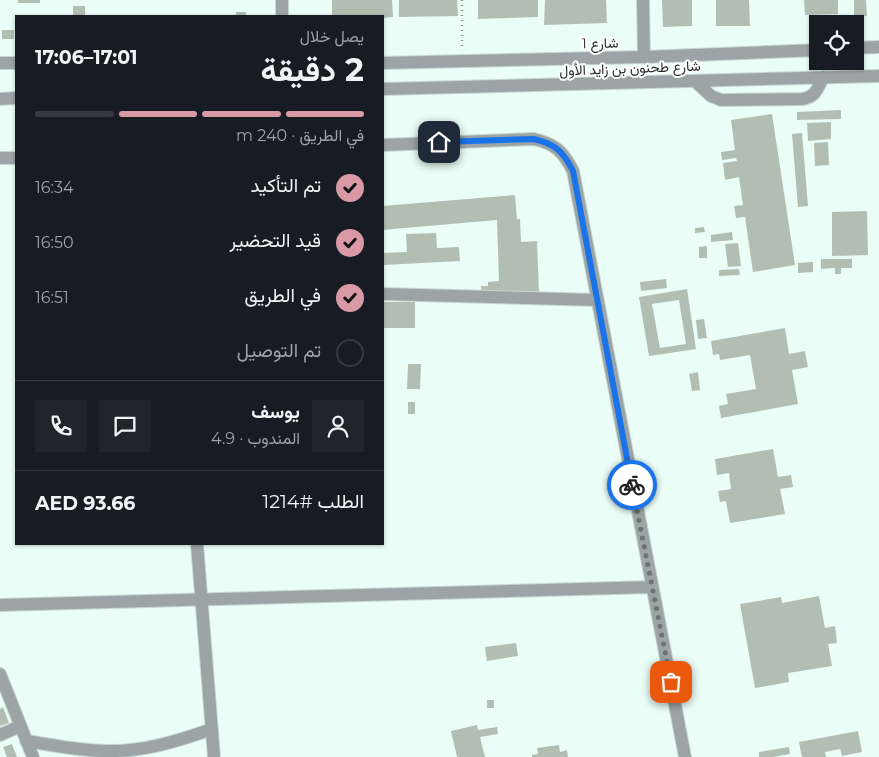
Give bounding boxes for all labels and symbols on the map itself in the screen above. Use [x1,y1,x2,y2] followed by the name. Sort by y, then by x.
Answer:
[581,34,619,54] street label: شارع 1
[559,57,701,81] street label: شارع طحنون بن زايد الأول
[418,121,460,163] pin
[607,460,657,510] courier
[650,661,692,703] pin

